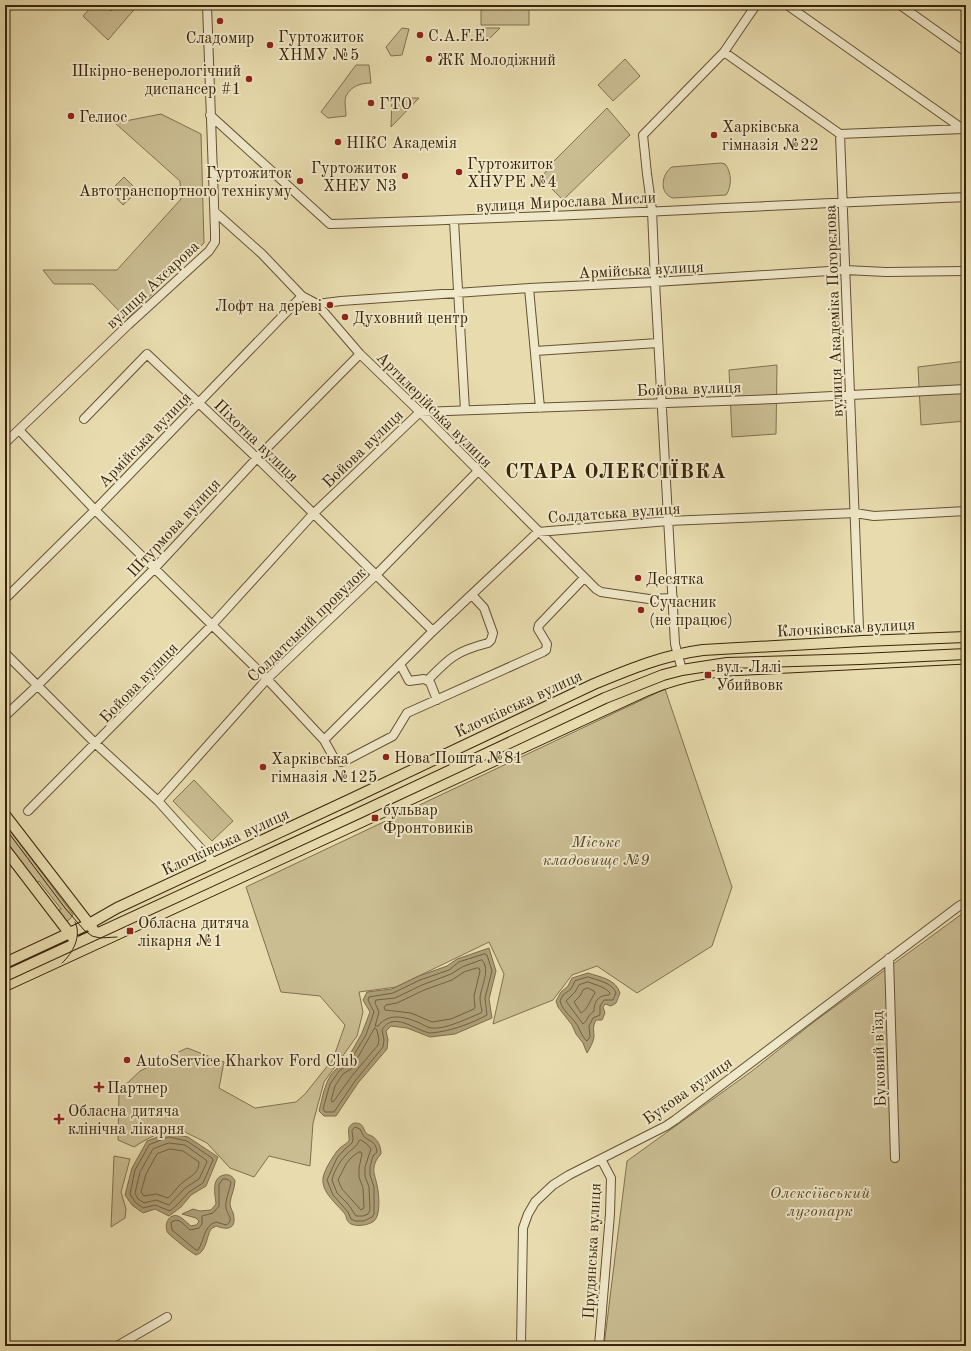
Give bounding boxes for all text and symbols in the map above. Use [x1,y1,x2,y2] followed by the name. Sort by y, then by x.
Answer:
[215,16,225,26] marker: Сладомир
[428,29,490,45] place label: C.A.F.E.
[278,30,364,64] place label: Гуртожиток ХНМУ №5
[415,30,425,40] marker: C.A.F.E.
[186,31,254,47] place label: Сладомир
[265,40,275,50] marker: Гуртожиток ХНМУ №5
[437,53,556,69] place label: ЖК Молодіжний
[424,54,434,64] marker: ЖК Молодіжний
[71,64,241,98] place label: Шкірно-венерологічний диспансер #1
[244,74,254,84] marker: Шкірно-венерологічний диспансер #1
[379,97,412,113] place label: ГТО
[366,98,376,108] marker: ГТО
[79,110,127,126] place label: Гелиос
[66,111,76,121] marker: Гелиос
[722,120,819,154] place label: Харківська гімназія №22
[709,130,719,140] marker: Харківська гімназія №22
[346,136,457,152] place label: НІКС Академія
[333,137,343,147] marker: НІКС Академія
[467,157,557,191] place label: Гуртожиток ХНУРЕ №4
[311,161,397,195] place label: Гуртожиток ХНЕУ N3
[79,166,293,200] place label: Гуртожиток Автотранспортного технікуму
[454,167,464,177] marker: Гуртожиток ХНУРЕ №4
[400,171,410,181] marker: Гуртожиток ХНЕУ N3
[295,176,305,186] marker: Гуртожиток Автотранспортного технікуму
[476,190,657,216] street label: вулиця Мирослава Мисли
[823,204,847,417] street label: вулиця Академіка Погорєлова
[104,239,203,332] street label: вулиця Ахсарова
[578,260,704,282] street label: Армійська вулиця
[215,299,322,315] place label: Лофт на дереві
[325,300,335,310] marker: Лофт на дереві
[353,311,468,327] place label: Духовний центр
[340,312,350,322] marker: Духовний центр
[373,349,495,471] street label: Артилерійська вулиця
[636,380,742,400] street label: Бойова вулиця
[96,390,195,491] street label: Армійська вулиця
[210,397,301,486] street label: Піхотна вулиця
[320,407,407,492] street label: Бойова вулиця
[505,459,727,483] district label: СТАРА ОЛЕКСІЇВКА
[125,476,224,581] street label: Штурмова вулиця
[547,501,681,527] street label: Солдатська вулиця
[245,565,370,686] street label: Солдатський провулок
[646,572,704,588] place label: Десятка
[633,573,643,583] marker: Десятка
[649,595,733,629] place label: Сучасник (не працює)
[636,605,646,615] marker: Сучасник (не працює)
[776,617,916,641] street label: Клочківська вулиця
[97,640,182,727] street label: Бойова вулиця
[716,660,783,694] place label: вул. Лялі Убийвовк
[453,668,585,741] street label: Клочківська вулиця
[703,670,713,680] marker: вул. Лялі Убийвовк
[394,751,523,767] place label: Нова Пошта №81
[271,752,377,786] place label: Харківська гімназія №125
[381,752,391,762] marker: Нова Пошта №81
[258,762,268,772] marker: Харківська гімназія №125
[383,803,473,837] place label: бульвар Фронтовиків
[160,806,292,879] street label: Клочківська вулиця
[370,813,380,823] marker: бульвар Фронтовиків
[542,835,650,869] park label: Міське кладовище №9
[138,916,250,950] place label: Обласна дитяча лікарня №1
[125,926,135,936] marker: Обласна дитяча лікарня №1
[870,1011,890,1107] street label: Буковий в'їзд
[135,1054,357,1070] place label: AutoService Kharkov Ford Club
[122,1055,132,1065] marker: AutoService Kharkov Ford Club
[641,1055,736,1128] street label: Букова вулиця
[107,1081,168,1097] place label: Партнер
[94,1082,104,1092] marker: Партнер
[68,1104,184,1138] place label: Обласна дитяча клінічна лікарня
[53,1113,65,1125] marker: Обласна дитяча клінічна лікарня
[581,1183,605,1320] street label: Прудянська вулиця
[770,1186,870,1220] park label: Олексіївський лугопарк

